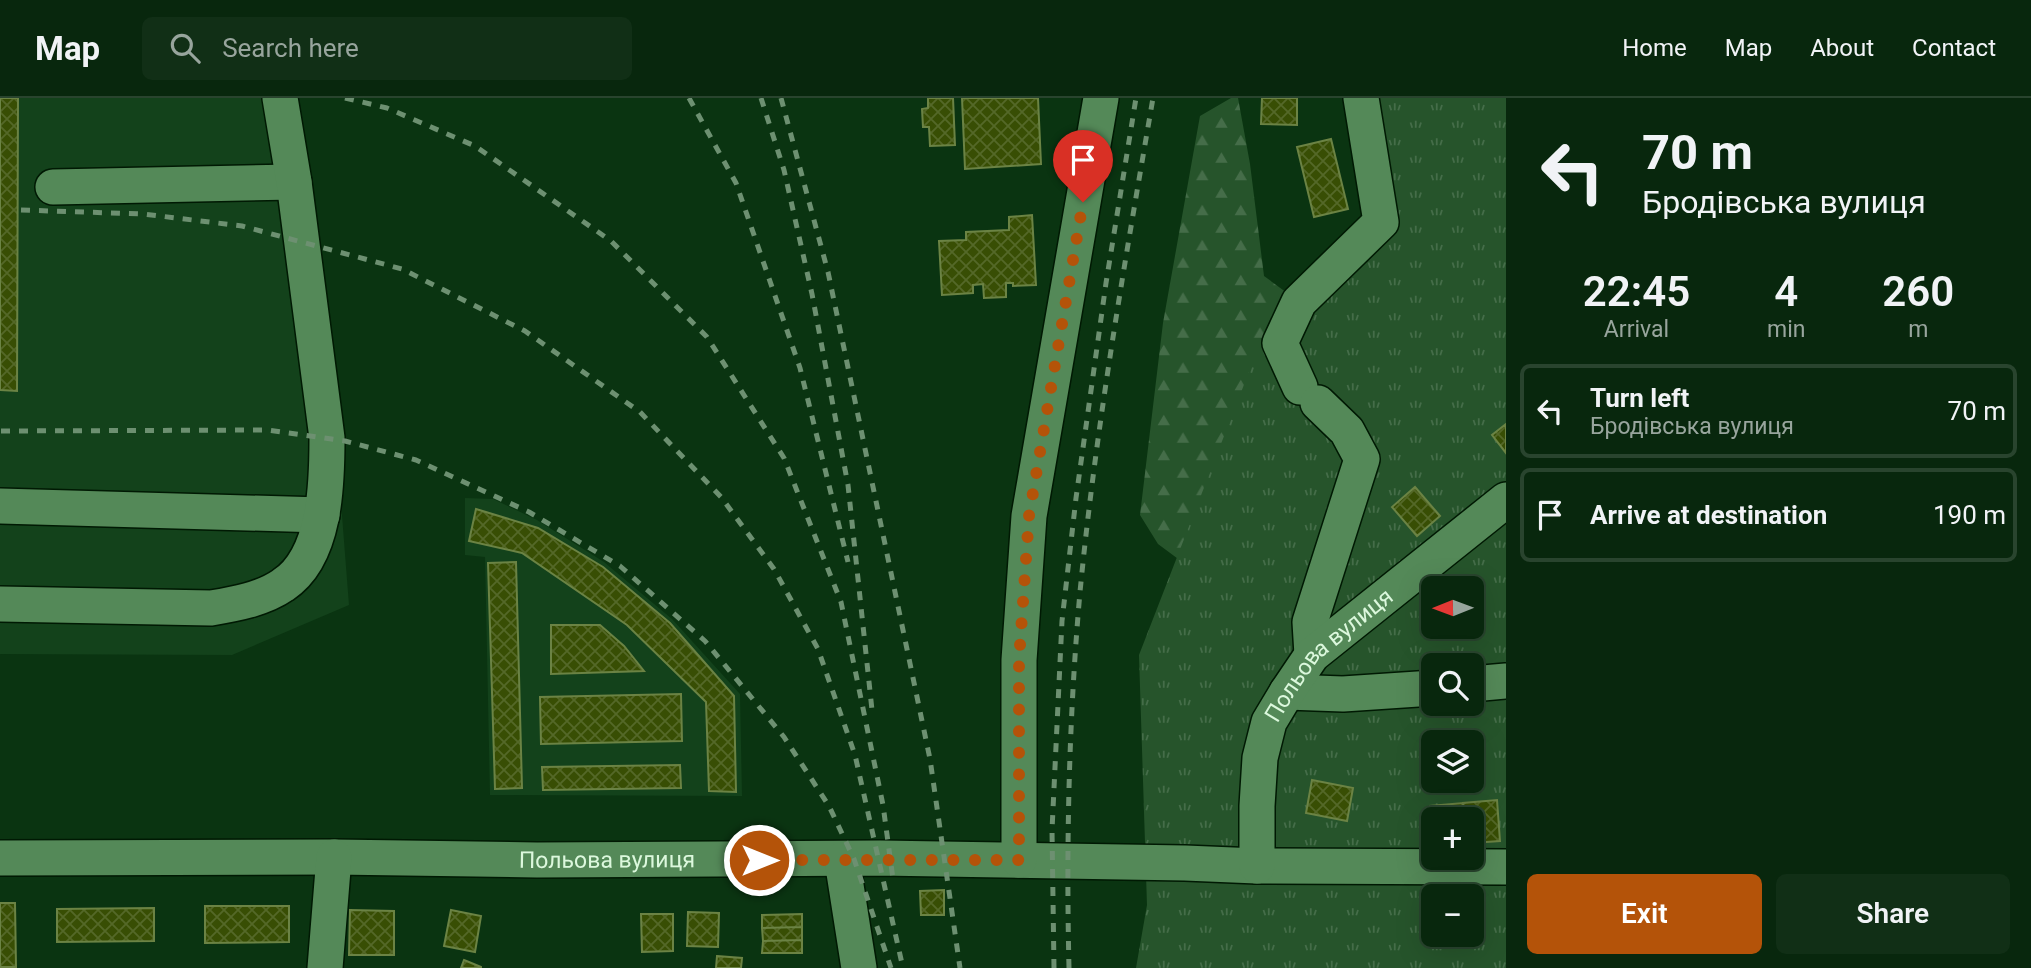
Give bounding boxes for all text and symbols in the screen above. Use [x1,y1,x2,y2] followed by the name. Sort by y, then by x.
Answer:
[142,17,632,80] search box
[35,29,100,68] text: Map
[166,29,204,67] icon: search
[222,33,359,63] text: Search here
[1622,34,1687,62] text: Home
[1725,34,1772,62] text: Map
[1810,34,1874,62] text: About
[1912,34,1996,62] text: Contact
[1642,124,1753,181] text: 70 m
[1527,126,1618,217] icon: left
[1053,130,1113,202] pin
[1064,141,1102,179] icon: arrive
[1642,183,1926,221] text: Бродівська вулиця
[1583,267,1690,316] text: 22:45
[1774,267,1798,316] text: 4
[1882,267,1954,316] text: 260
[1604,316,1669,343] text: Arrival
[1767,316,1805,343] text: min
[1908,316,1928,343] text: m
[1590,383,1689,413] text: Turn left
[1531,392,1569,430] icon: left
[1948,396,2006,426] text: 70 m
[1590,413,1794,440] text: Бродівська вулиця
[1531,496,1569,534] icon: arrive
[1590,500,1827,530] text: Arrive at destination
[1933,500,2006,530] text: 190 m
[1421,576,1484,639] north arrow
[1421,576,1484,947] map controls
[1259,583,1398,727] street label: Польова вулиця
[1421,653,1484,716] button: search
[1421,730,1484,793] button: layers
[1421,807,1484,870] button: +
[722,823,796,897] position arrow
[519,846,695,874] street label: Польова вулиця
[1527,874,1762,954] button: Exit
[1776,874,2010,954] button: Share
[1421,884,1484,947] button: −

